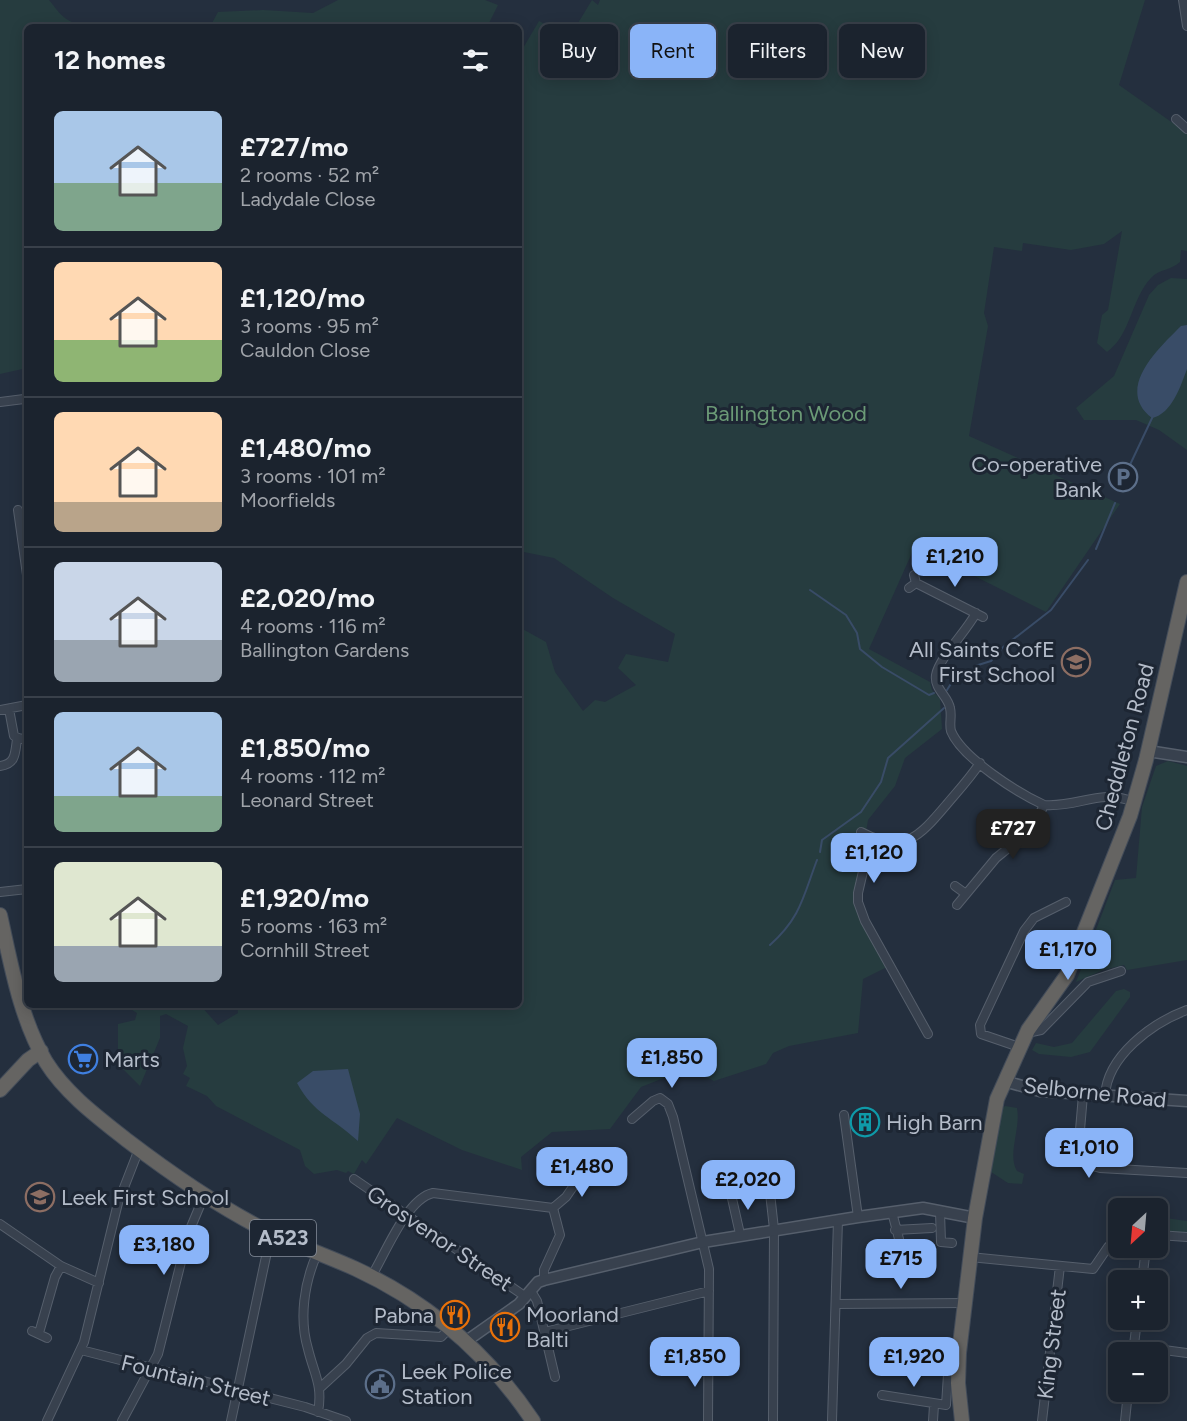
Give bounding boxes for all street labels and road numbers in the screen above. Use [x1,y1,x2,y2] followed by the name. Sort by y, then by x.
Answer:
[1089,660,1160,834] street label: Cheddleton Road
[1022,1072,1168,1113] street label: Selborne Road
[362,1180,518,1297] street label: Grosvenor Street
[250,1220,316,1256] road number: A523
[1031,1287,1072,1401] street label: King Street
[118,1349,273,1412] street label: Fountain Street

